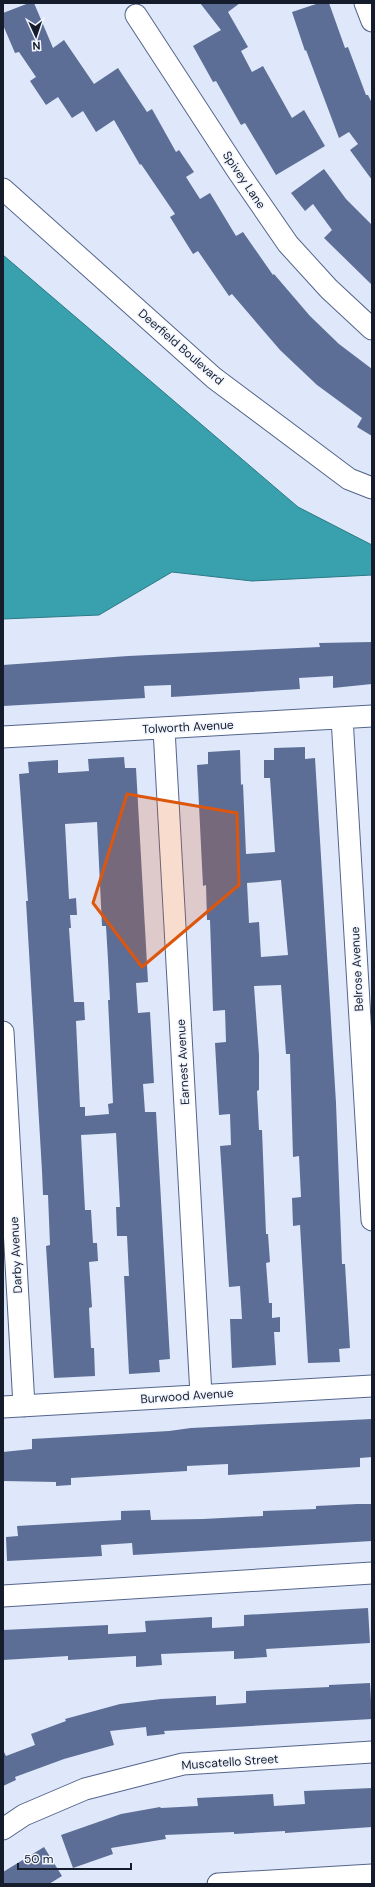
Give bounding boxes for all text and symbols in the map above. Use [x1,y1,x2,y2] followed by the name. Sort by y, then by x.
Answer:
[16,16,56,56] north arrow
[32,39,41,53] text: N
[219,148,269,212] street label: Spivey Lane
[135,306,227,388] street label: Deerfield Boulevard
[142,717,234,737] street label: Tolworth Avenue
[347,926,367,1012] street label: Belrose Avenue
[173,1019,193,1105] street label: Earnest Avenue
[6,1216,26,1294] street label: Darby Avenue
[140,1385,234,1407] street label: Burwood Avenue
[181,1751,279,1773] street label: Muscatello Street
[18,1845,131,1871] scale bar
[24,1851,53,1867] text: 50 m

